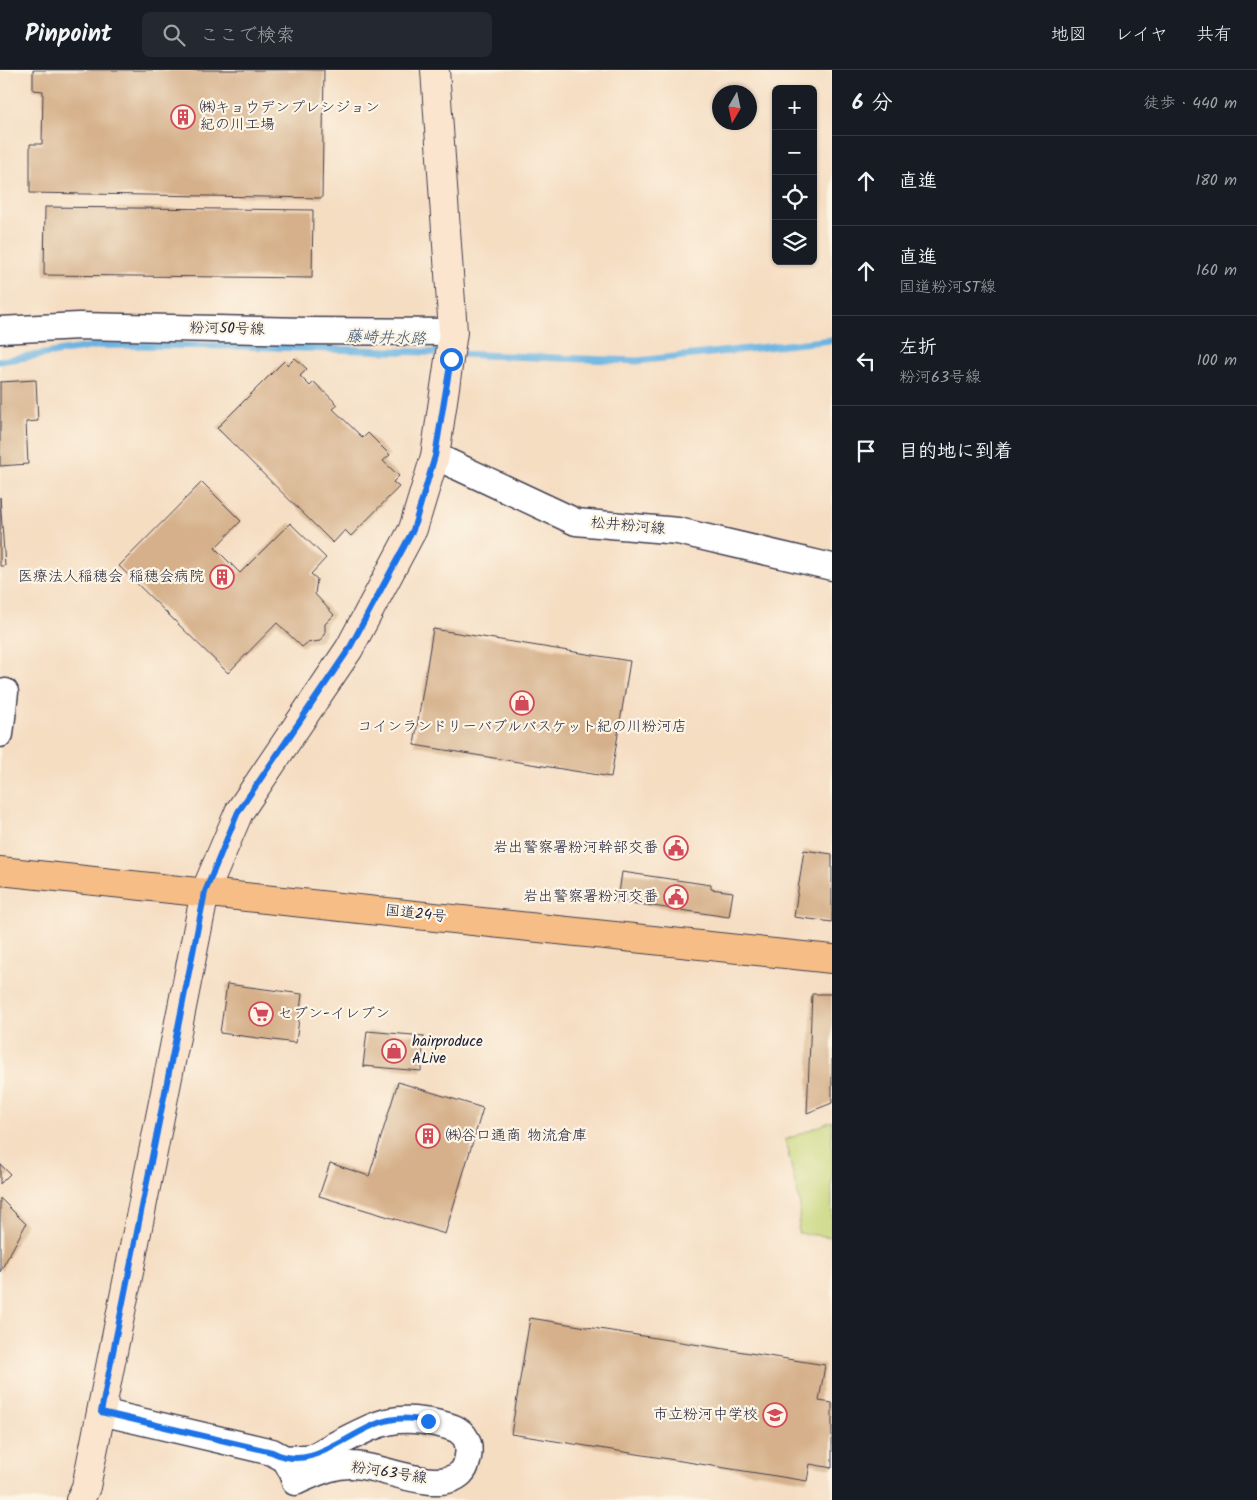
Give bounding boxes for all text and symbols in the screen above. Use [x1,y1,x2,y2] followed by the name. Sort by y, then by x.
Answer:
[142,12,492,57] search box
[25,15,112,54] text: Pinpoint
[160,21,188,49] icon: search
[200,21,295,51] text: ここで検索
[1051,21,1087,50] text: 地図
[1115,21,1168,50] text: レイヤ
[1196,21,1232,50] text: 共有
[712,85,757,130] north arrow
[772,85,817,265] map controls
[772,85,817,130] button: +
[852,87,892,120] text: 6 分
[1144,91,1237,116] text: 徒歩 · 440 m
[200,96,380,137] place label: ㈱キョウデンプレシジョン 紀の川工場
[170,104,196,130] building icon: ㈱キョウデンプレシジョン 紀の川工場
[772,130,817,175] button: −
[852,167,880,195] icon: ahead
[899,167,937,197] text: 直進
[1195,168,1237,193] text: 180 m
[772,175,817,220] button: locate
[772,220,817,265] button: layers
[899,243,937,273] text: 直進
[852,257,880,285] icon: ahead
[1196,258,1237,283] text: 160 m
[899,275,996,300] text: 国道粉河ST線
[189,316,265,342] street label: 粉河50号線
[346,324,427,352] water label: 藤崎井水路
[899,333,937,363] text: 左折
[852,347,880,375] icon: left
[440,348,463,371] route start
[1197,348,1237,373] text: 100 m
[899,365,981,390] text: 粉河63号線
[852,437,880,465] icon: arrive
[899,437,1013,467] text: 目的地に到着
[590,511,666,541] street label: 松井粉河線
[209,564,235,590] building icon: 医療法人稲穂会 稲穂会病院
[18,565,204,589] place label: 医療法人稲穂会 稲穂会病院
[509,690,535,716] shop icon: コインランドリーバブルバスケット紀の川粉河店
[357,715,687,739] place label: コインランドリーバブルバスケット紀の川粉河店
[663,835,689,861] public building icon: 岩出警察署粉河幹部交番
[493,836,658,860] place label: 岩出警察署粉河幹部交番
[663,884,689,910] public building icon: 岩出警察署粉河交番
[523,885,658,909] place label: 岩出警察署粉河交番
[384,899,448,929] street label: 国道24号
[248,1001,274,1027] supermarket icon: セブン-イレブン
[278,1002,390,1026] place label: セブン-イレブン
[412,1030,483,1071] place label: hairproduce ALive
[381,1038,407,1064] shop icon: hairproduce ALive
[415,1123,441,1149] building icon: ㈱谷口通商 物流倉庫
[446,1124,587,1148] place label: ㈱谷口通商 物流倉庫
[762,1402,788,1428] school or university icon: 市立粉河中学校
[653,1403,758,1427] place label: 市立粉河中学校
[417,1410,440,1433] route end
[349,1455,429,1491] street label: 粉河63号線

